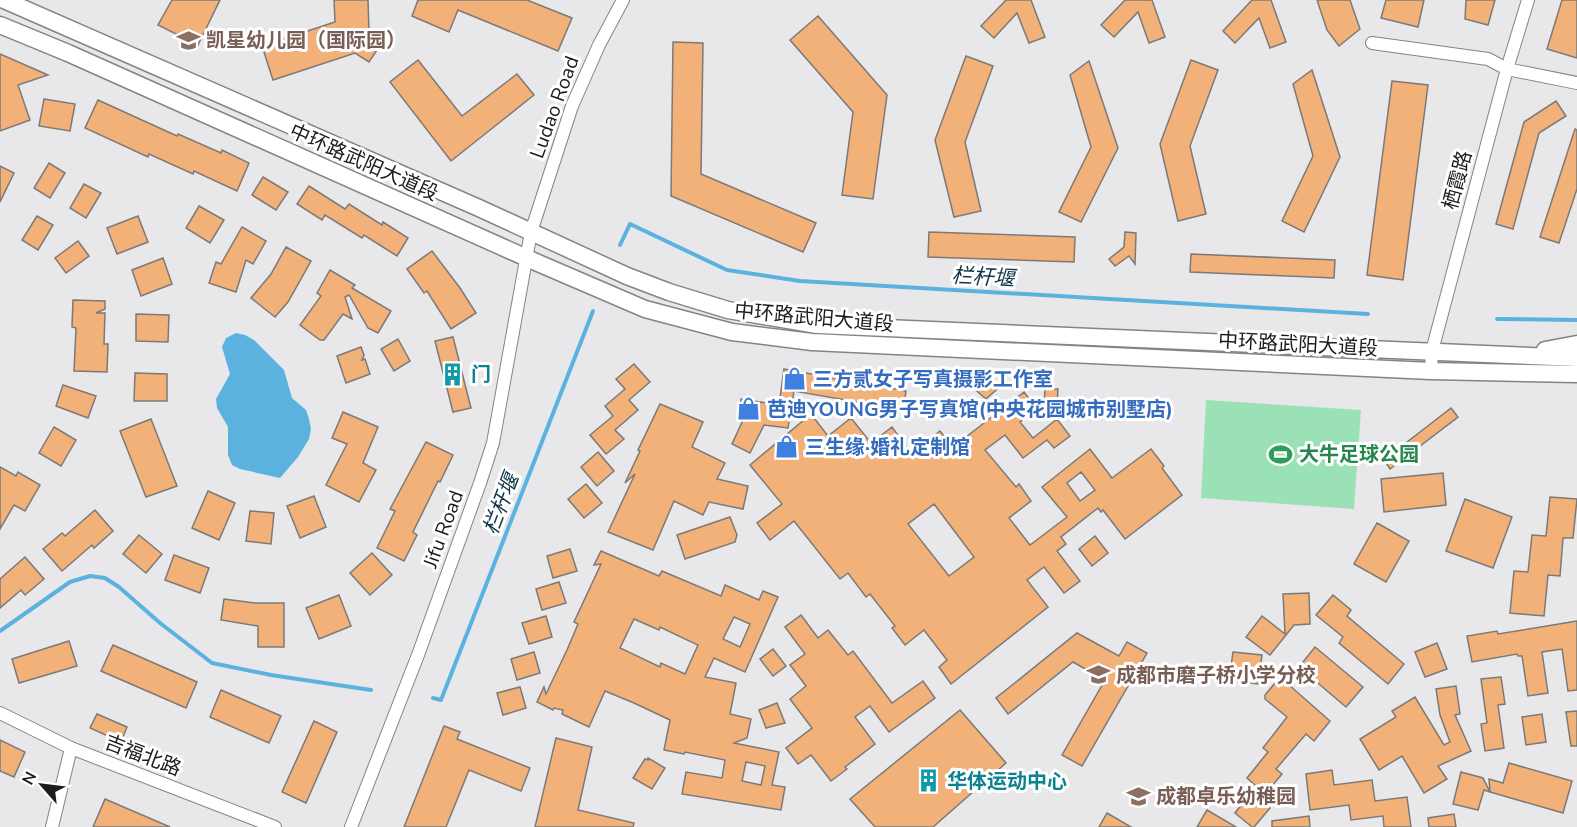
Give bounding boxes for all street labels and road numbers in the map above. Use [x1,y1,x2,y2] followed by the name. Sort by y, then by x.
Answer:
[523,52,585,162] street label: Ludao Road
[285,118,442,207] street label: 中环路武阳大道段
[1437,148,1478,213] street label: 栖霞路
[733,297,895,338] street label: 中环路武阳大道段
[1217,327,1379,362] street label: 中环路武阳大道段
[417,487,470,573] street label: Jifu Road
[101,729,185,782] street label: 吉福北路

